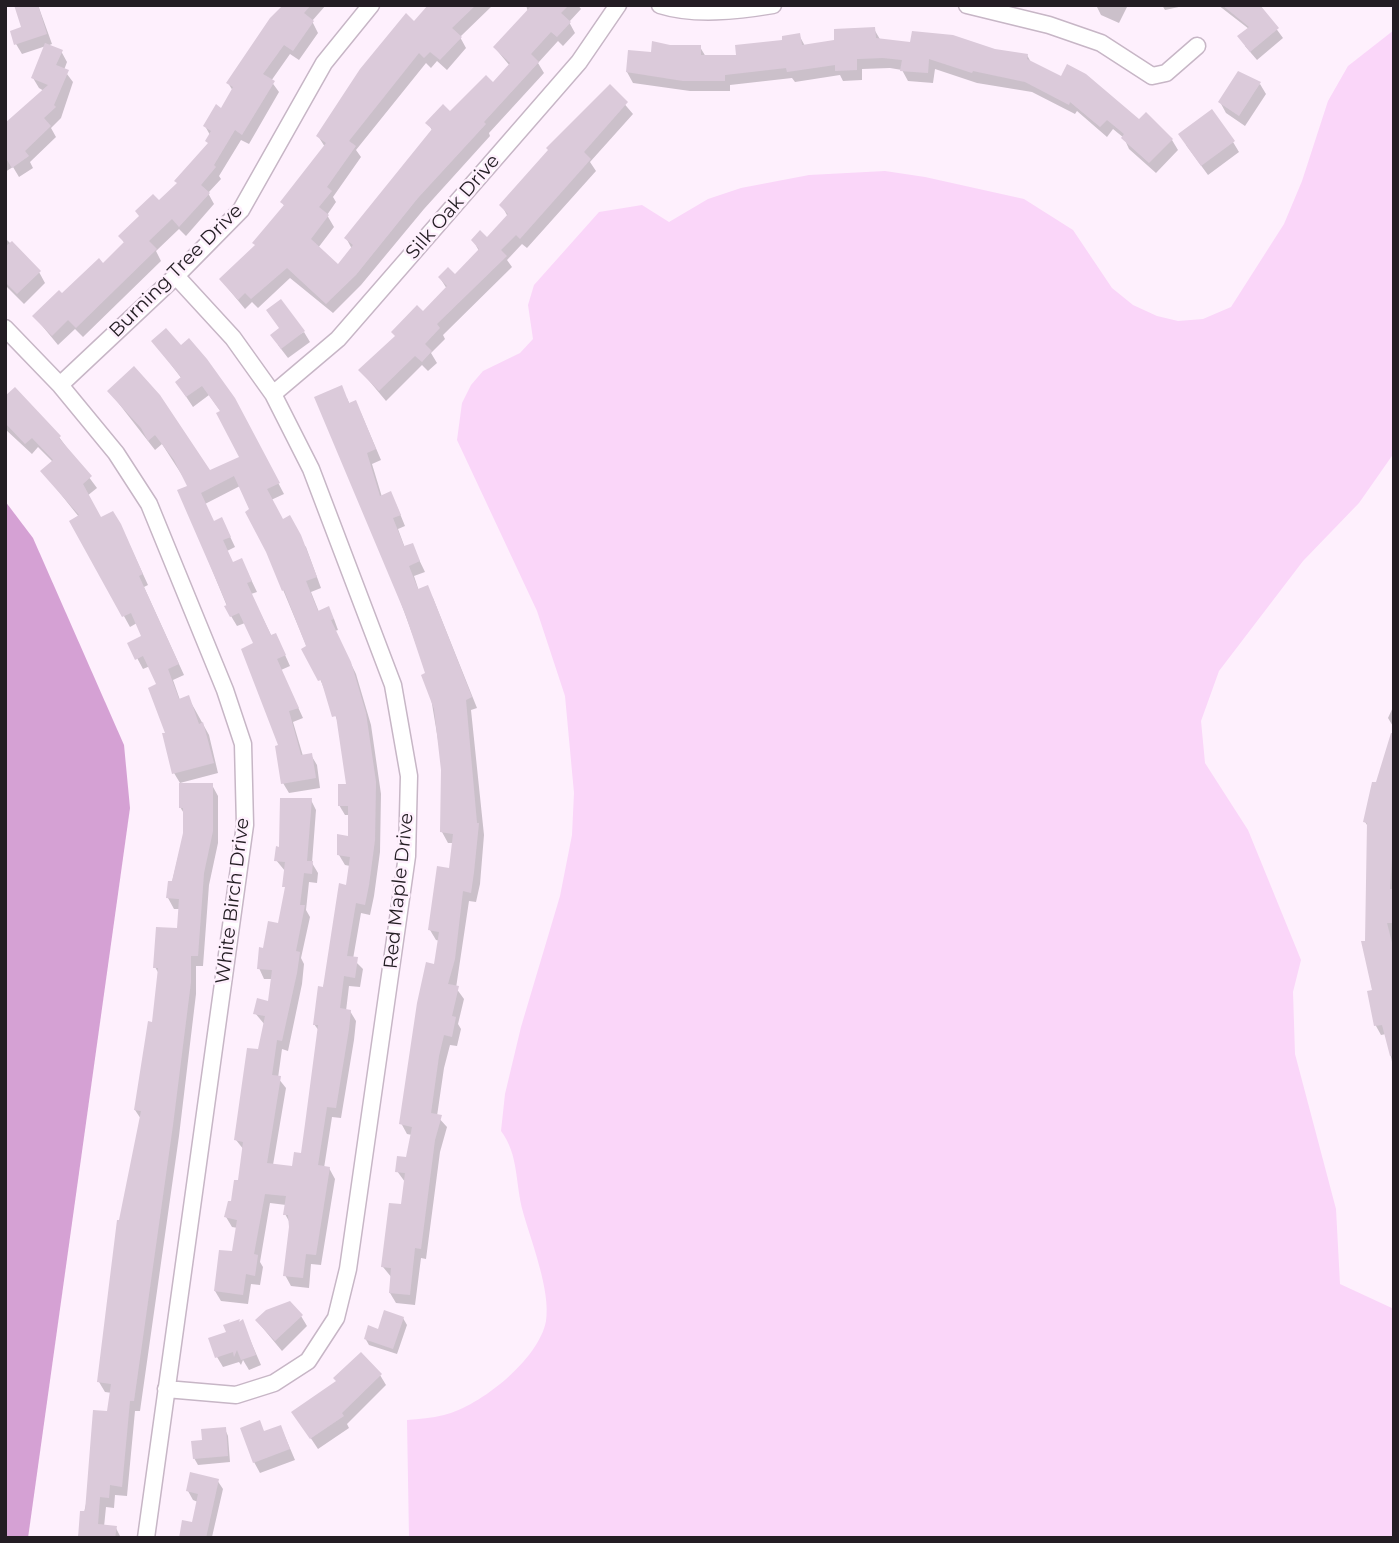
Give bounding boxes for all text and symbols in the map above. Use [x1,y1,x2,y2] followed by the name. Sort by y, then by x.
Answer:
[401,150,505,264] street label: Silk Oak Drive
[105,200,247,342] street label: Burning Tree Drive
[379,812,419,970] street label: Red Maple Drive
[211,817,255,985] street label: White Birch Drive

